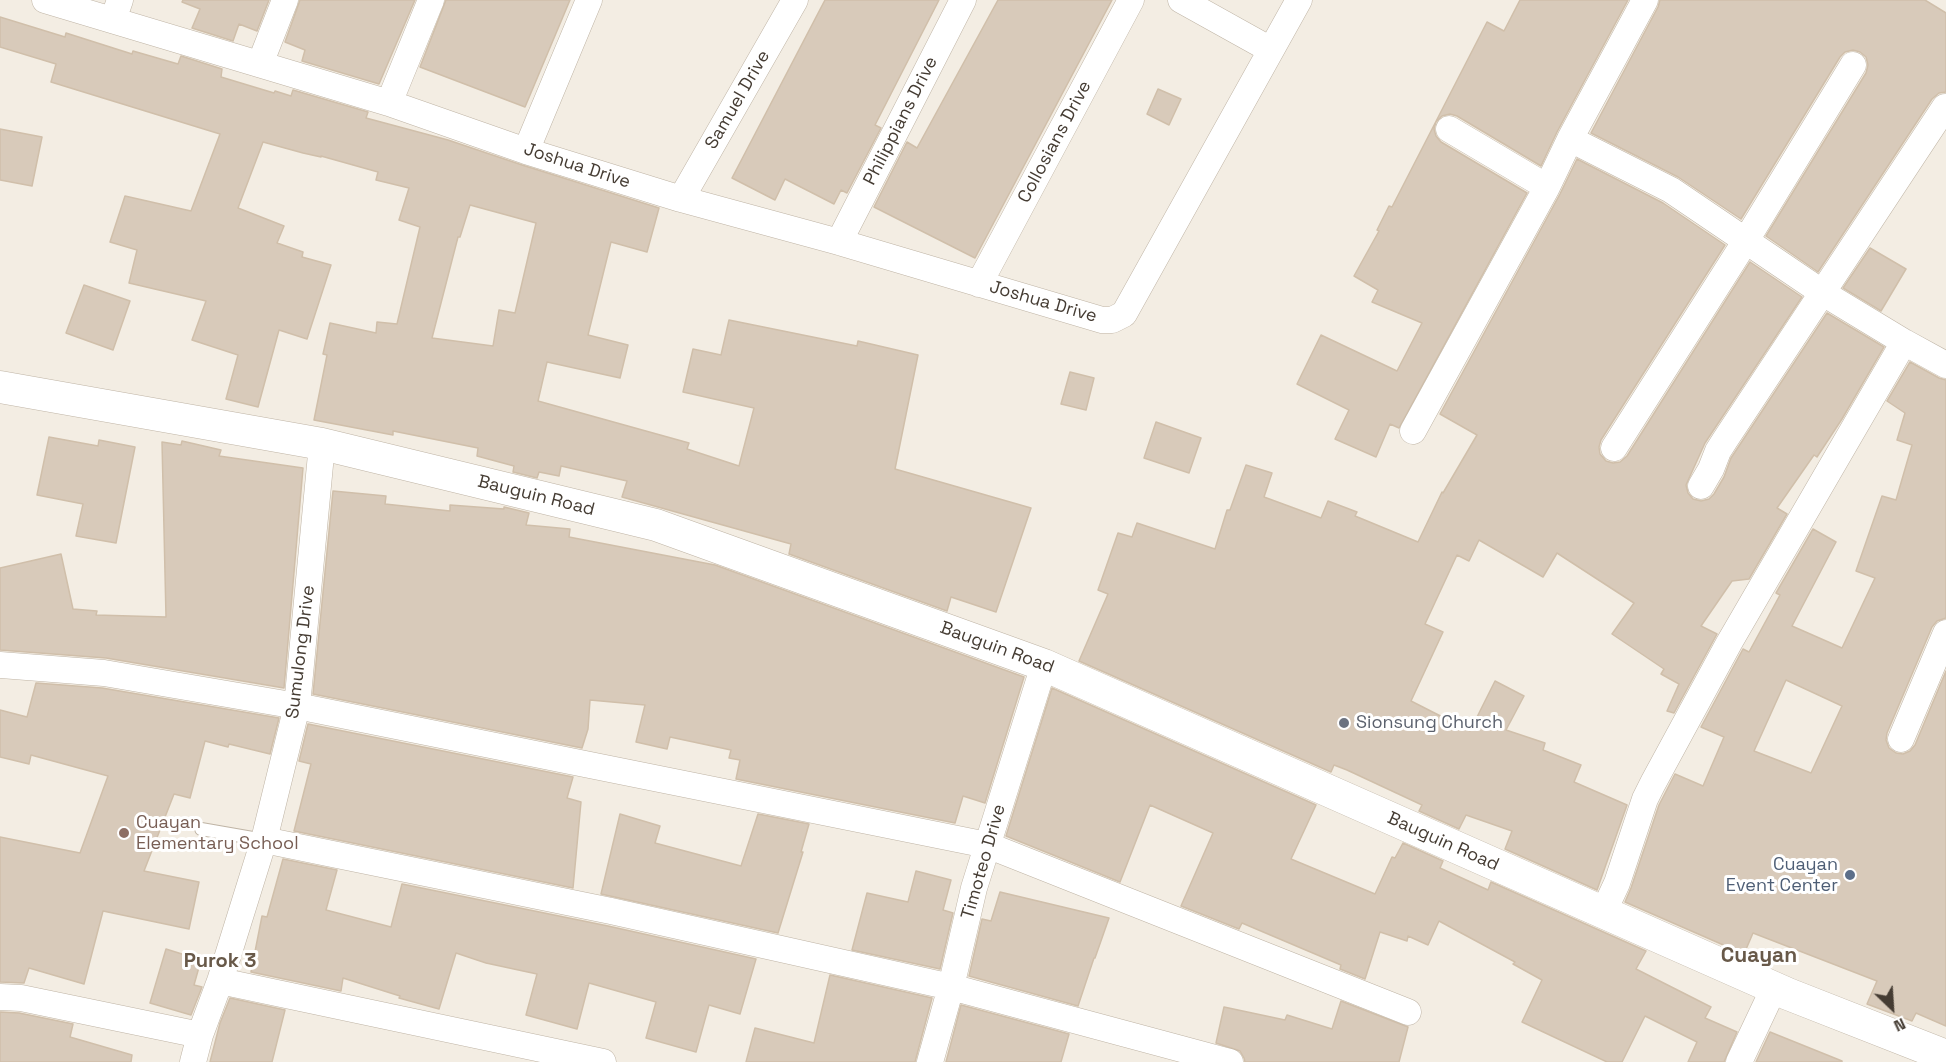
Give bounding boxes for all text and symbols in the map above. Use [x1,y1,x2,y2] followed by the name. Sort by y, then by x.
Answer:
[701,47,775,153] street label: Samuel Drive
[859,53,943,189] street label: Philippians Drive
[1014,77,1096,207] street label: Collosians Drive
[521,139,633,193] street label: Joshua Drive
[987,276,1099,328] street label: Joshua Drive
[475,471,597,521] street label: Bauguin Road
[282,584,320,720] street label: Sumulong Drive
[937,617,1057,679] street label: Bauguin Road
[1356,712,1503,734] place label: Sionsung Church
[1337,716,1351,730] marker: Sionsung Church
[957,802,1011,922] street label: Timoteo Drive
[1384,808,1502,876] street label: Bauguin Road
[136,812,299,854] place label: Cuayan Elementary School
[117,826,131,840] marker: Cuayan Elementary School
[1726,854,1838,896] place label: Cuayan Event Center
[1843,868,1857,882] marker: Cuayan Event Center
[1721,943,1797,969] district label: Cuayan
[184,950,256,974] district label: Purok 3
[1862,978,1922,1038] north arrow
[1891,1013,1909,1037] text: N

